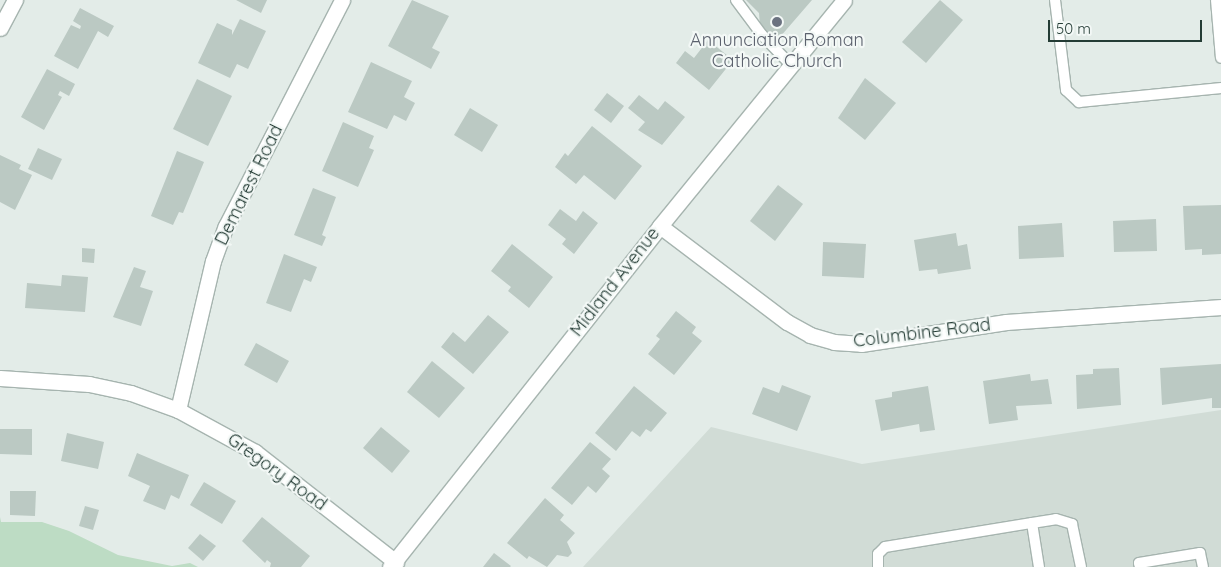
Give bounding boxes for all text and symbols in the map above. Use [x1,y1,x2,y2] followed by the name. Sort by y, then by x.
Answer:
[1051,10,1205,42] scale bar
[771,16,783,28] marker: Annunciation Roman Catholic Church
[1056,19,1091,38] text: 50 m
[690,30,864,72] place label: Annunciation Roman Catholic Church
[210,121,288,249] street label: Demarest Road
[566,223,664,341] street label: Midland Avenue
[852,314,992,352] street label: Columbine Road
[223,429,331,515] street label: Gregory Road

